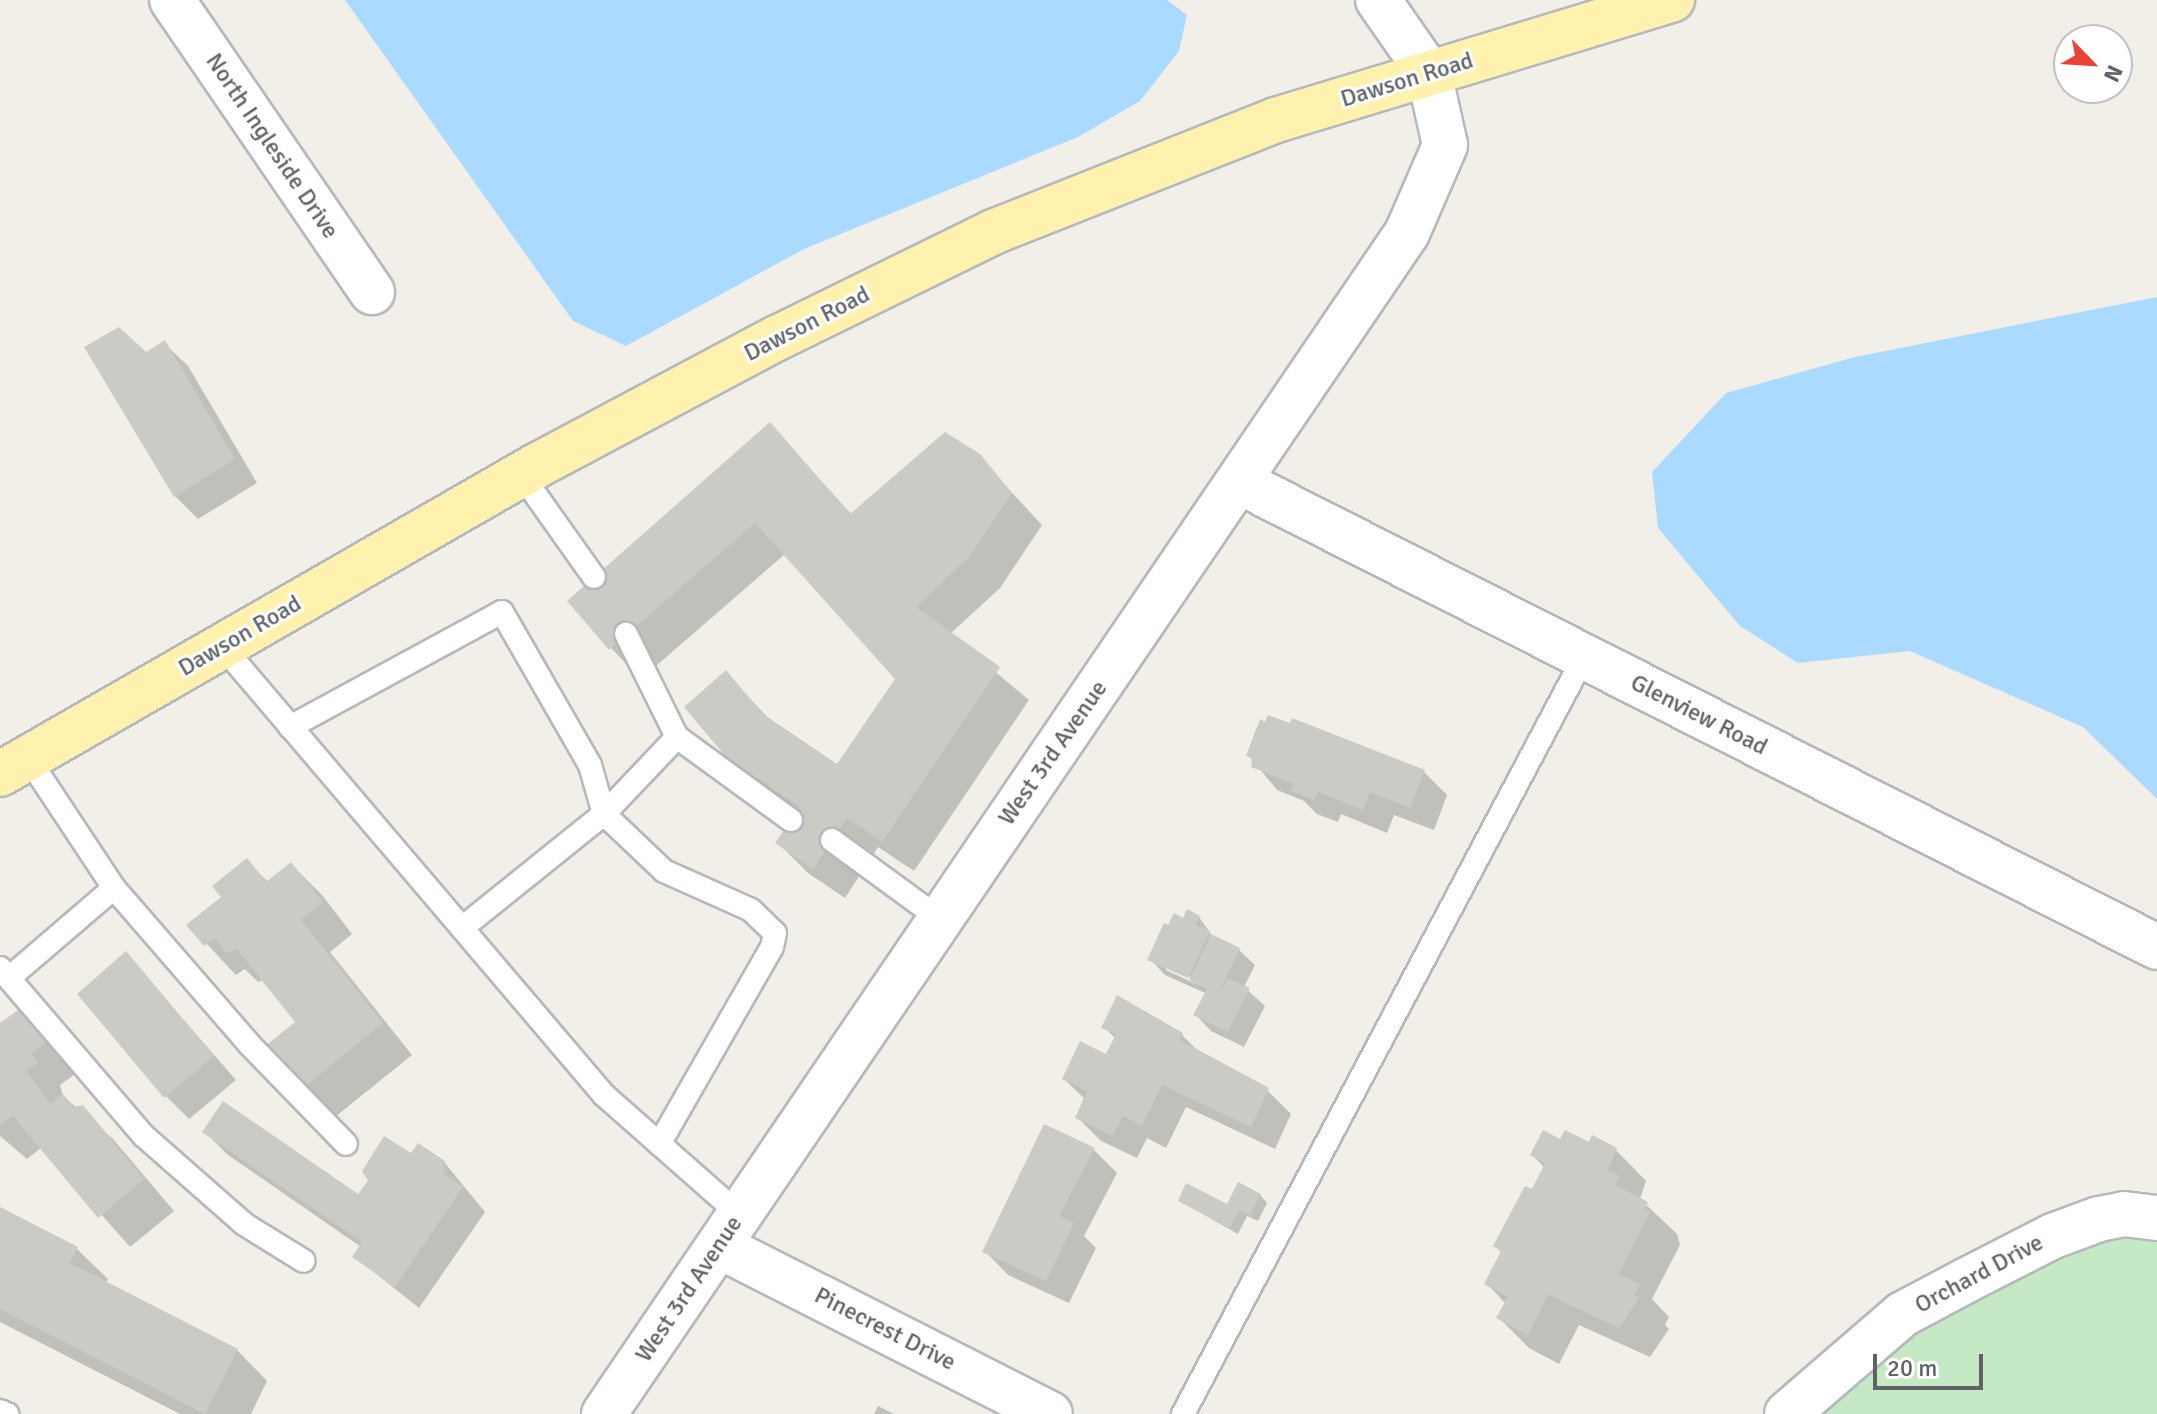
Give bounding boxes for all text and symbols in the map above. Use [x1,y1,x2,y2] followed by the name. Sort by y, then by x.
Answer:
[2053,24,2133,104] north arrow
[1337,46,1477,114] street label: Dawson Road
[199,48,345,244] street label: North Ingleside Drive
[2098,61,2129,86] text: N
[739,280,875,368] street label: Dawson Road
[173,589,307,683] street label: Dawson Road
[1626,668,1772,762] street label: Glenview Road
[992,675,1114,831] street label: West 3rd Avenue
[629,1210,749,1368] street label: West 3rd Avenue
[1910,1228,2048,1320] street label: Orchard Drive
[810,1281,960,1377] street label: Pinecrest Drive
[1877,1338,1987,1388] scale bar
[1887,1353,1937,1383] text: 20 m

